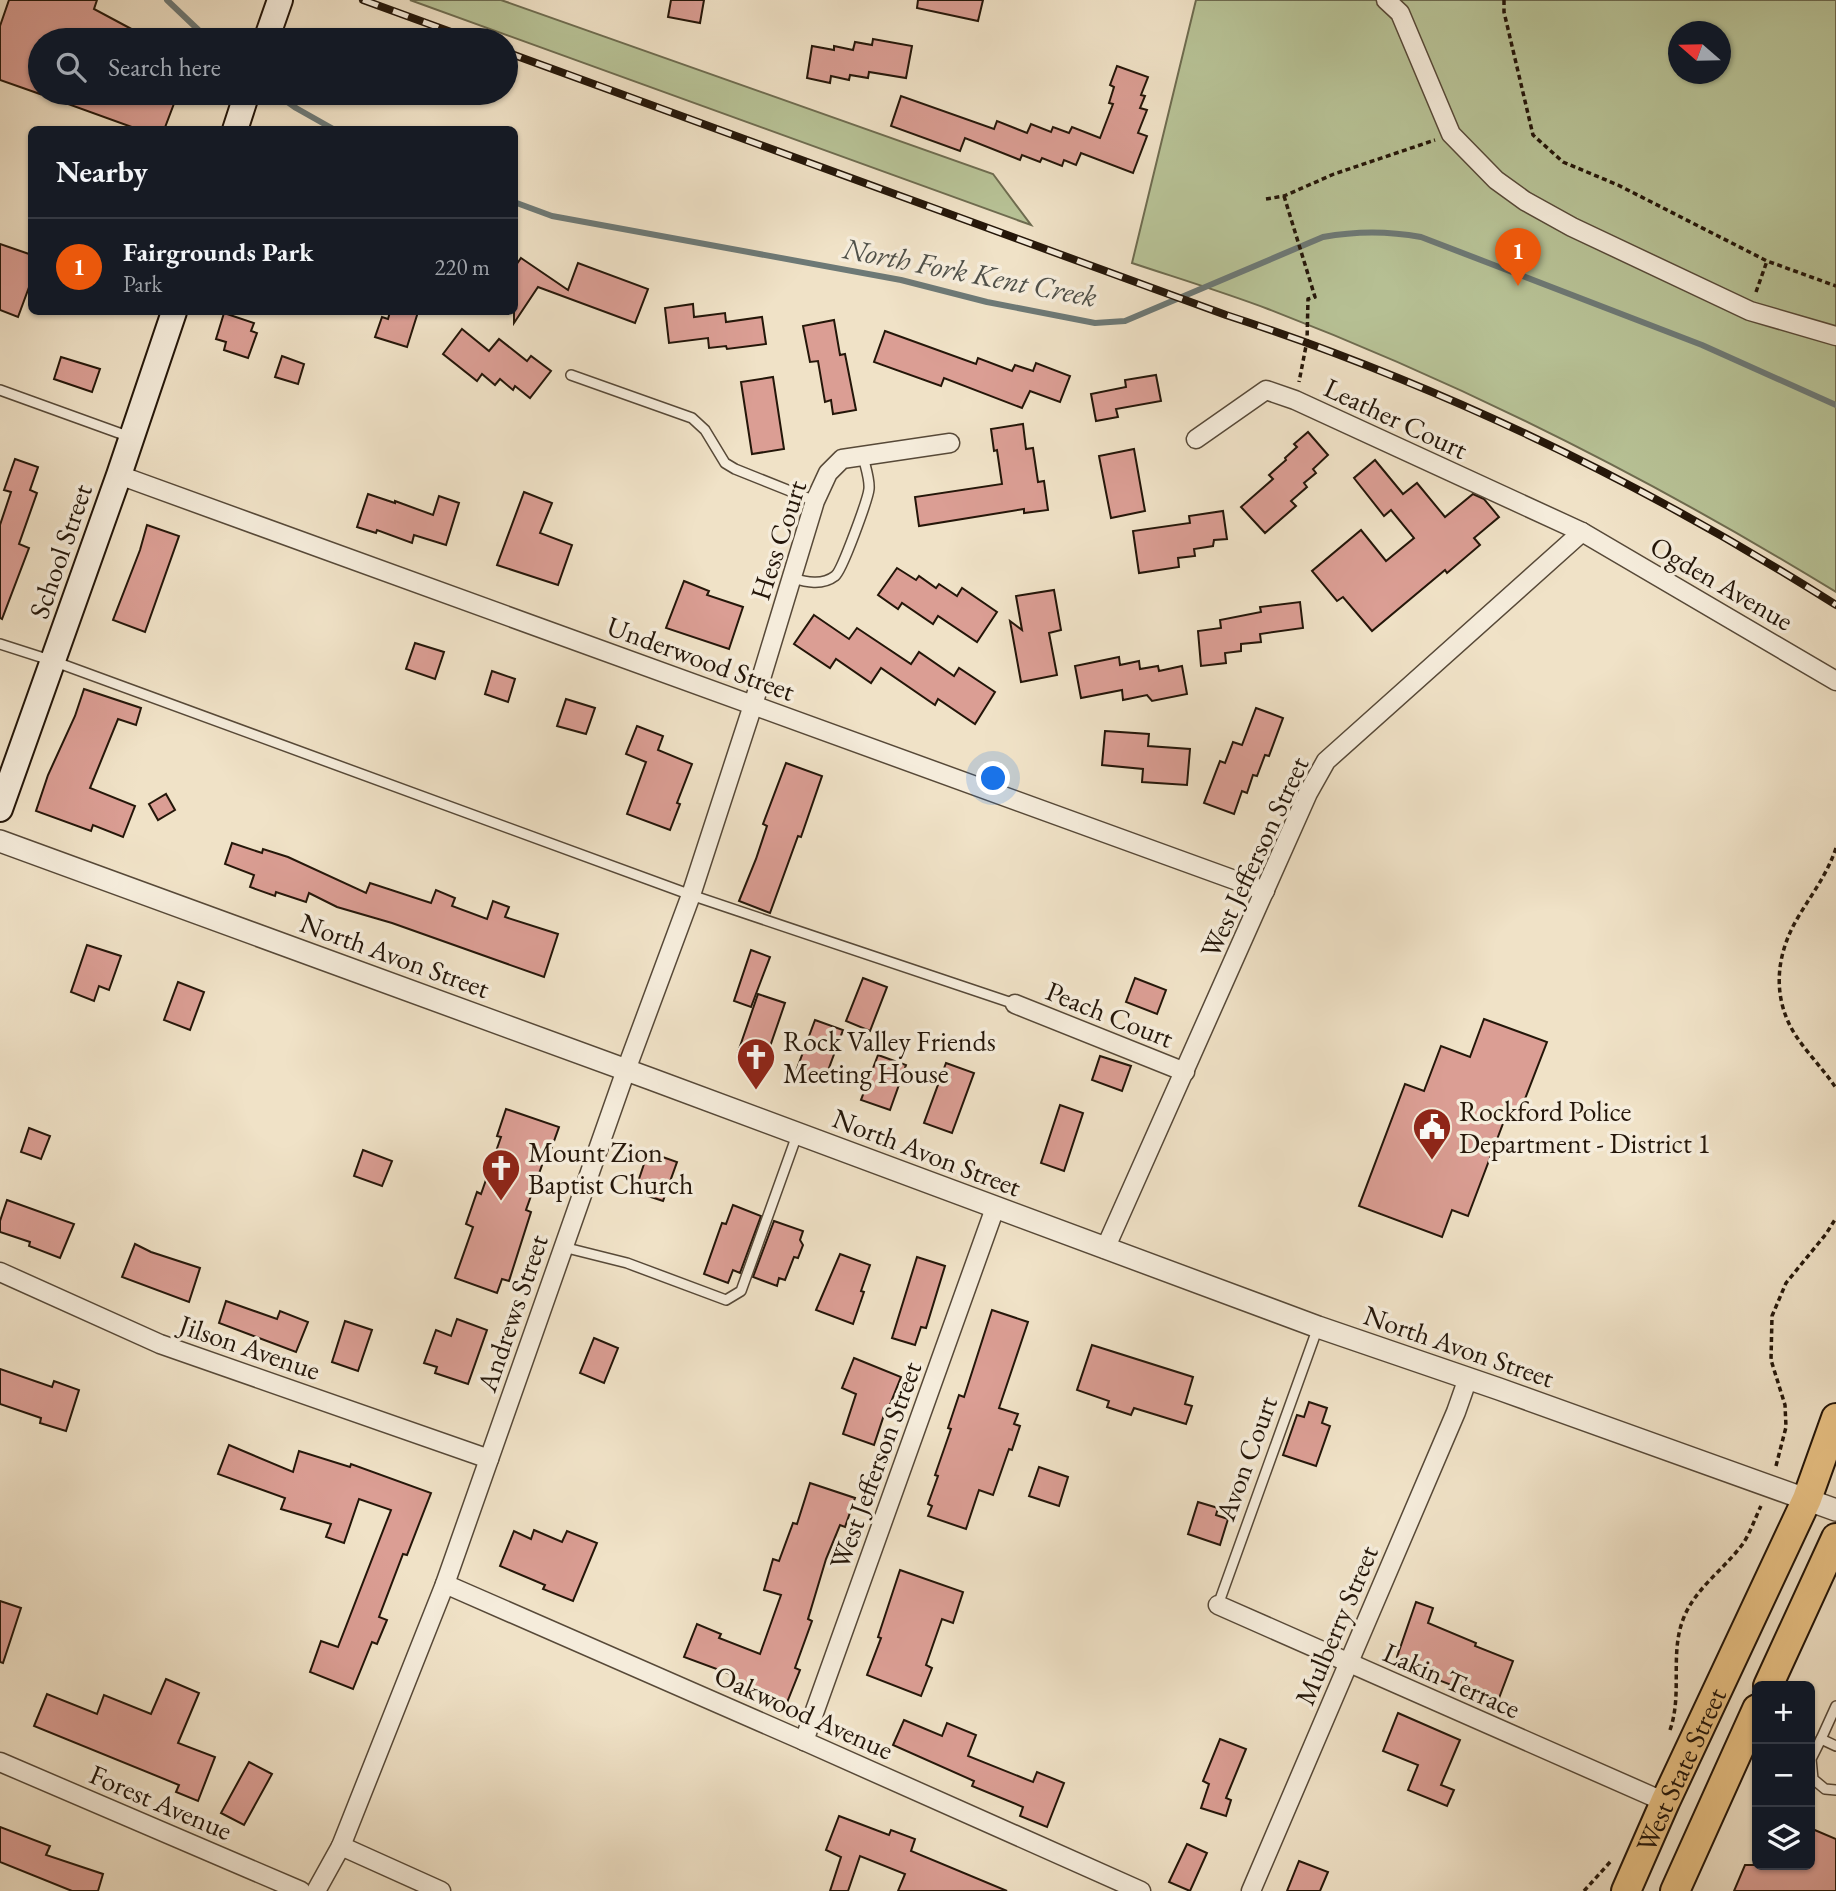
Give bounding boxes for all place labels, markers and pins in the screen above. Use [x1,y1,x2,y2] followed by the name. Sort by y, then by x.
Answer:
[1495,228,1541,286] pin: 1
[783,1023,996,1091] place label: Rock Valley Friends Meeting House
[735,1036,777,1091] church icon: Rock Valley Friends Meeting House
[1459,1093,1711,1161] place label: Rockford Police Department - District 1
[1411,1106,1453,1161] public building icon: Rockford Police Department - District 1
[528,1134,693,1202] place label: Mount Zion Baptist Church
[480,1147,522,1202] church icon: Mount Zion Baptist Church

